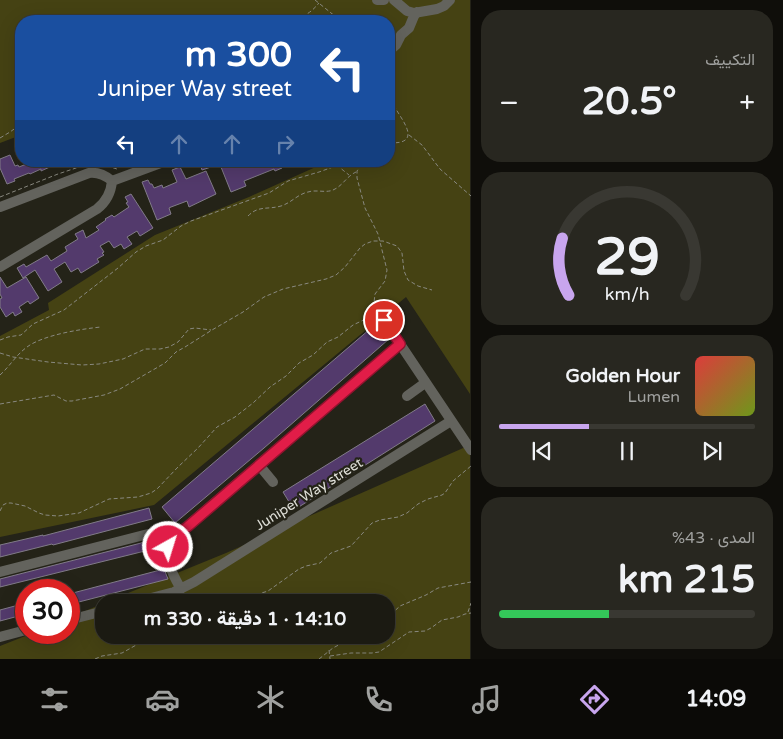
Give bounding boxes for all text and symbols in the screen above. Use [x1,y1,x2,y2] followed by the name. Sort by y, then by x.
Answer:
[185,34,292,76] text: 300 m
[310,35,375,100] icon: left
[705,50,755,70] text: التكييف
[98,76,292,102] text: Juniper Way street
[582,79,677,125] text: 20.5°
[499,86,519,120] text: −
[739,86,755,120] text: +
[112,130,140,158] icon: left
[165,130,193,158] icon: ahead
[218,130,246,158] icon: ahead
[271,130,299,158] icon: right
[594,226,660,289] text: 29
[605,284,649,305] text: km/h
[363,299,405,341] pin
[370,306,398,334] icon: arrive
[566,365,680,387] text: Golden Hour
[628,387,680,407] text: Lumen
[528,437,556,465] icon: previous
[613,437,641,465] icon: pause
[698,437,726,465] icon: next
[252,454,366,534] street label: Juniper Way street
[141,520,193,572] position arrow
[672,528,755,548] text: المدى · 43%
[618,557,755,603] text: 215 km
[15,579,80,644] speed limit sign: 30
[144,608,346,630] text: 14:10 · 1 دقيقة · 330 m
[37,682,72,717] icon: filters
[145,682,180,717] icon: car
[253,682,288,717] icon: climate
[361,682,396,717] icon: phone
[469,682,504,717] icon: music
[577,682,612,717] icon: directions
[685,686,746,712] text: 14:09

